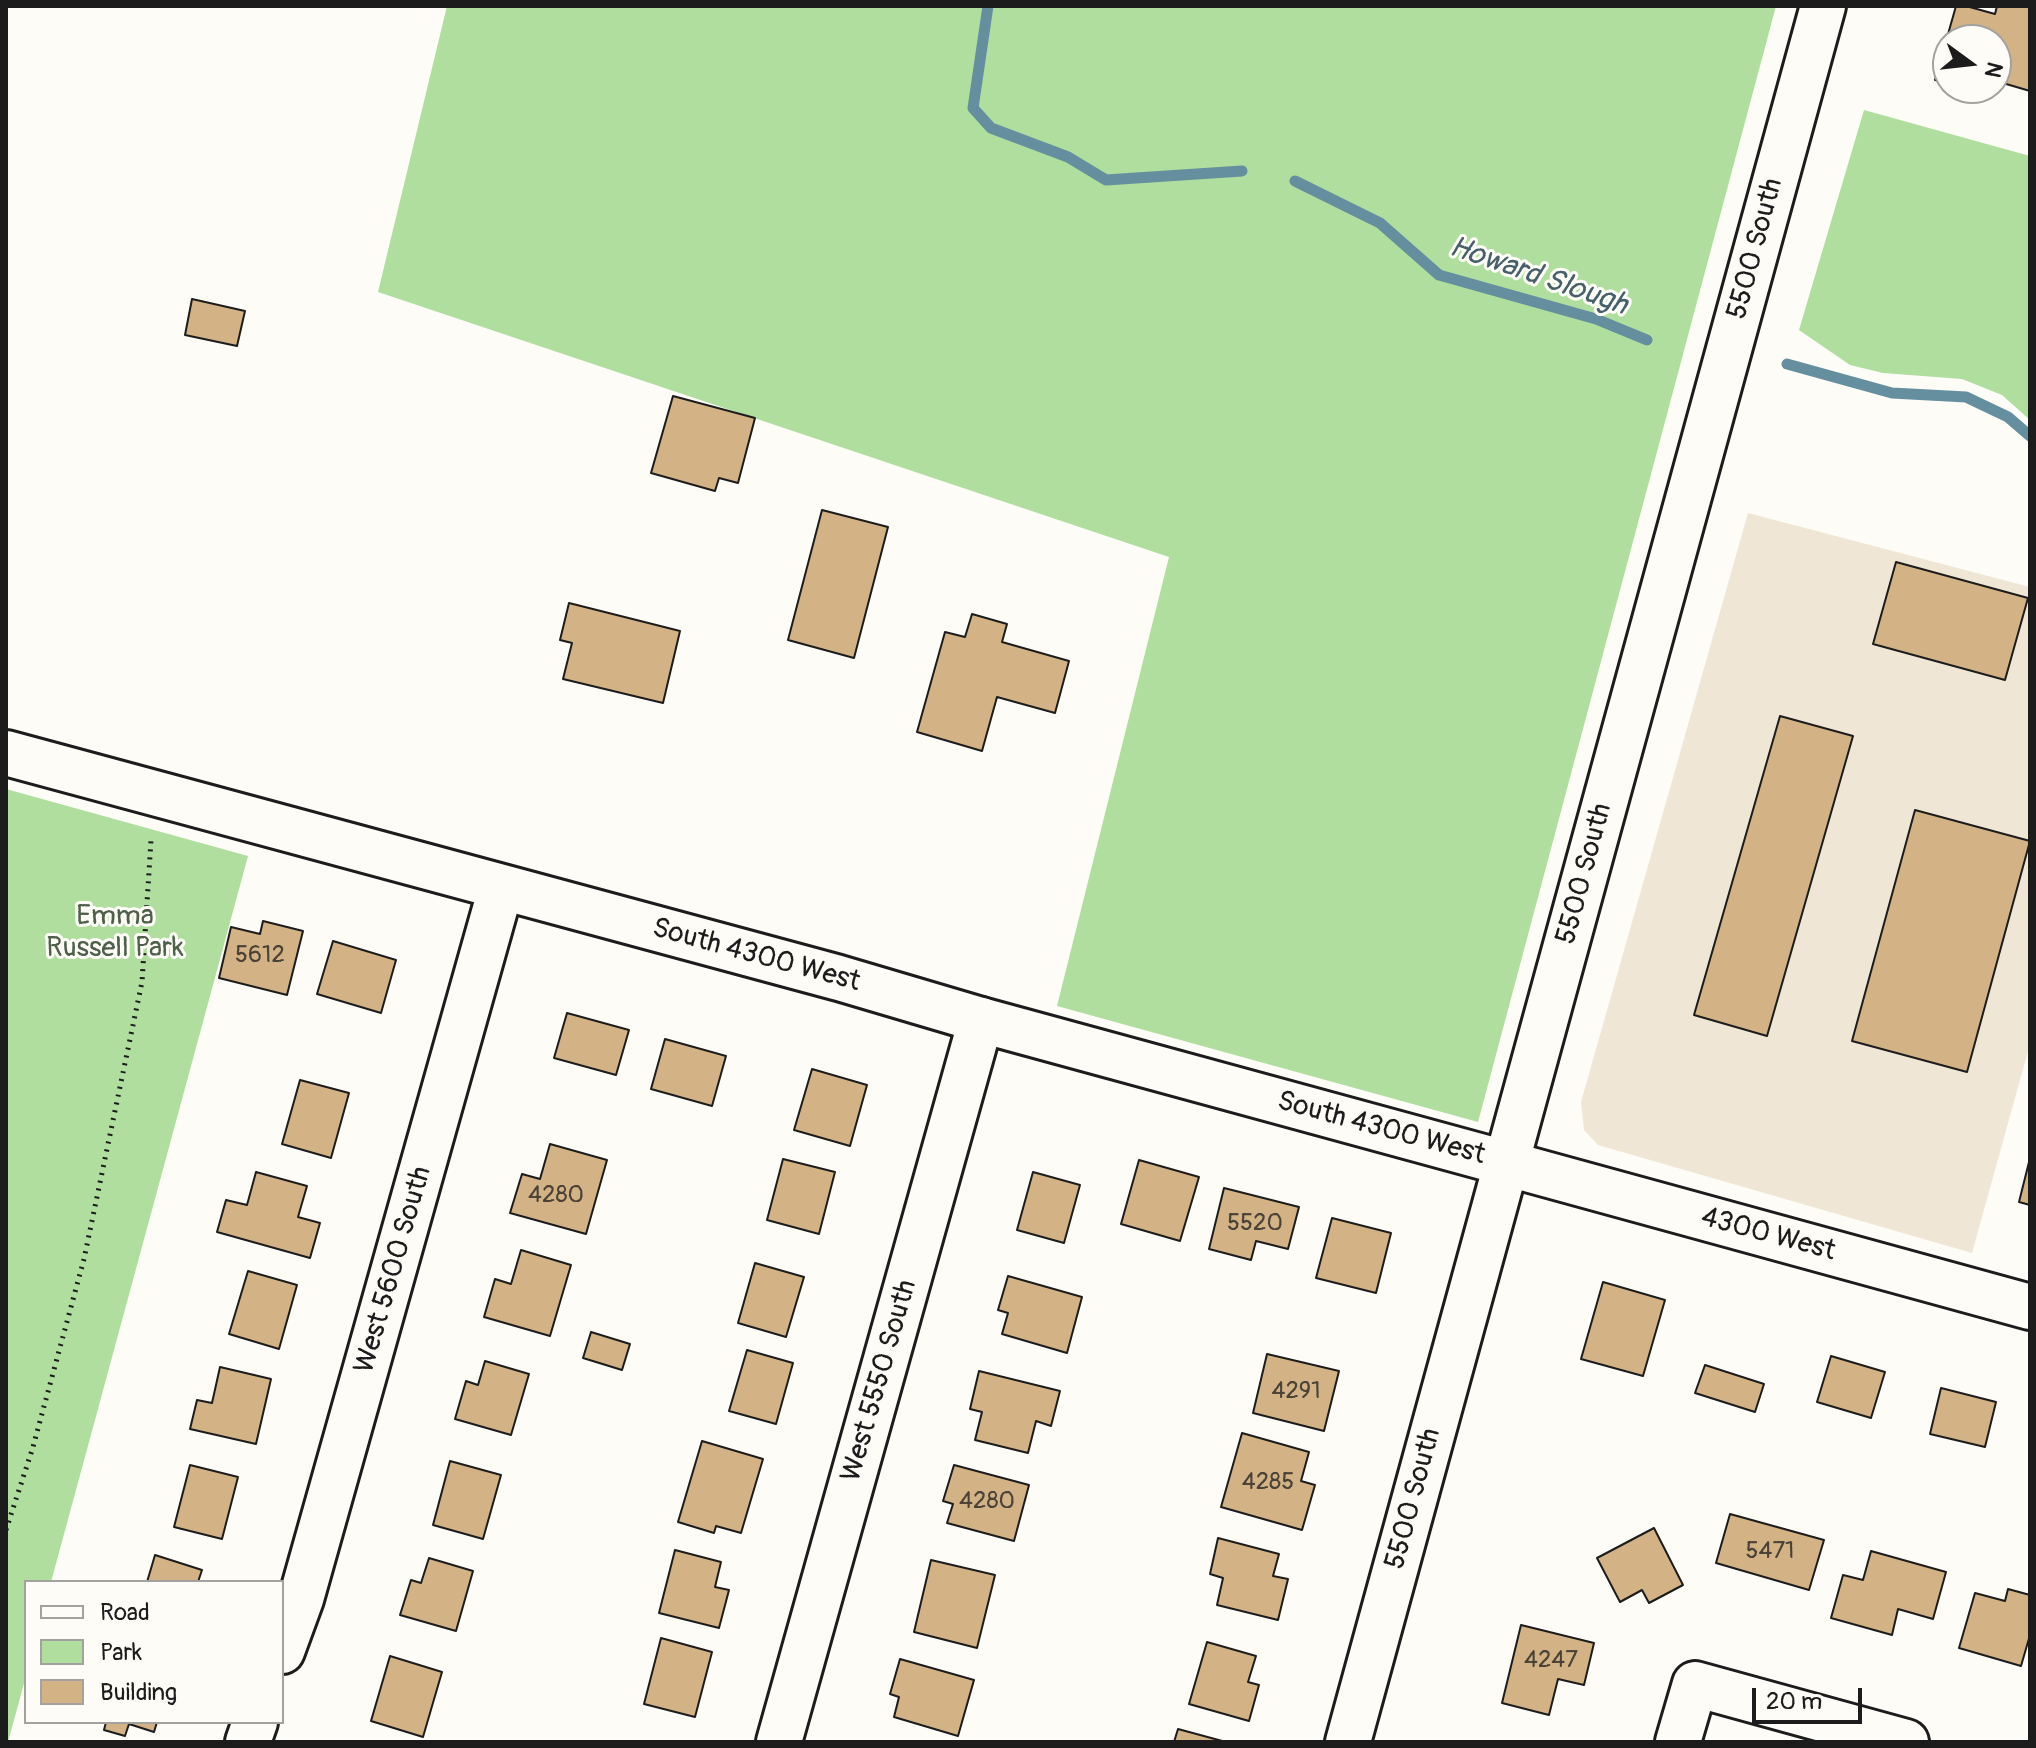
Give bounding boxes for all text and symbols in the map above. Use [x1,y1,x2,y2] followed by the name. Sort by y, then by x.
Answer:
[1932,24,2012,104] north arrow
[1978,59,2009,81] text: N
[1721,175,1791,323] street label: 5500 South
[1444,230,1632,324] water label: Howard Slough
[1550,800,1620,948] street label: 5500 South
[46,900,184,966] park label: Emma Russell Park
[648,912,864,1000] street label: South 4300 West
[235,942,285,970] house number: 5612
[1273,1085,1489,1173] street label: South 4300 West
[348,1163,440,1377] street label: West 5600 South
[528,1182,584,1210] house number: 4280
[1697,1201,1839,1269] street label: 4300 West
[1227,1210,1283,1238] house number: 5520
[835,1276,925,1486] street label: West 5550 South
[1271,1378,1321,1406] house number: 4291
[1379,1425,1449,1573] street label: 5500 South
[1242,1469,1294,1497] house number: 4285
[959,1488,1015,1516] house number: 4280
[1745,1538,1795,1566] house number: 5471
[24,1580,284,1724] legend
[100,1598,150,1627] text: Road
[100,1638,142,1667] text: Park
[1524,1647,1578,1675] house number: 4247
[1756,1672,1866,1722] scale bar
[100,1678,177,1707] text: Building
[1766,1687,1822,1716] text: 20 m

